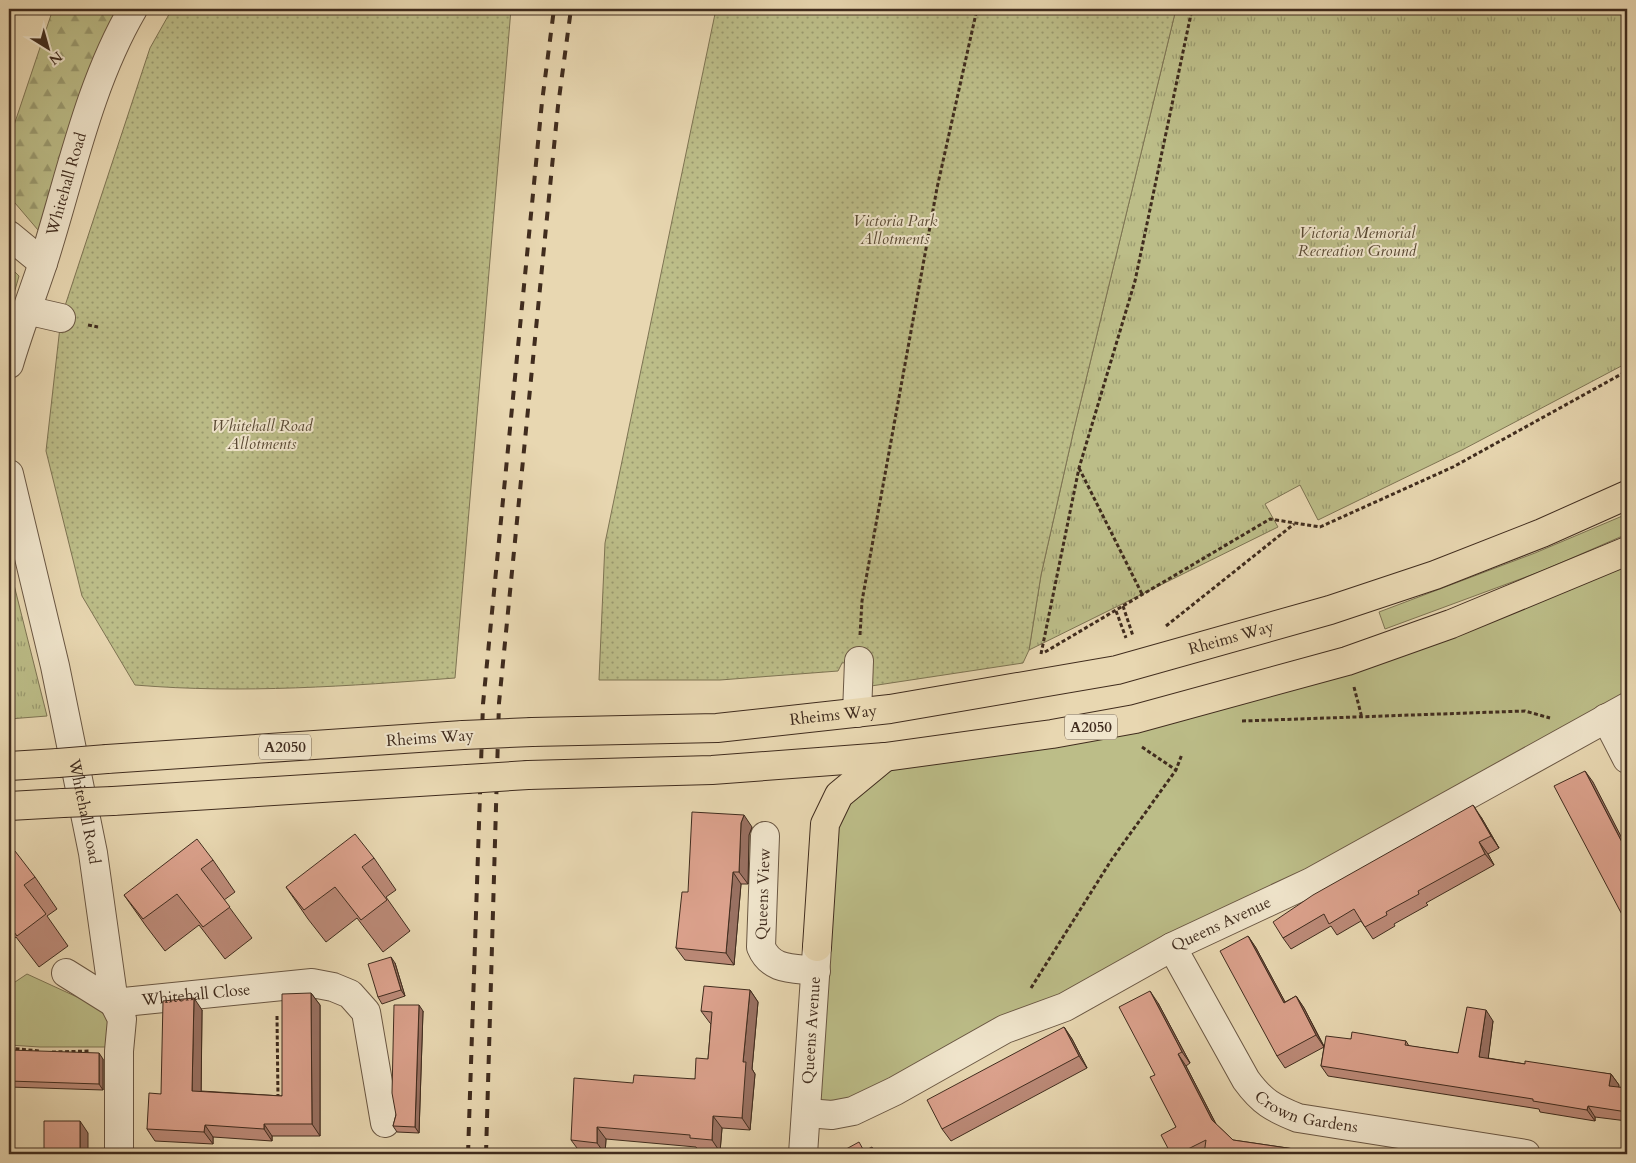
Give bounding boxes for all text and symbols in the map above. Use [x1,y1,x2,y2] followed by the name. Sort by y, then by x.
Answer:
[22,22,72,72] north arrow
[45,47,66,69] text: N
[41,129,92,239] street label: Whitehall Road
[853,210,937,250] park label: Victoria Park Allotments
[1298,222,1418,262] park label: Victoria Memorial Recreation Ground
[212,415,314,455] park label: Whitehall Road Allotments
[1186,615,1277,660] street label: Rheims Way
[788,699,879,731] street label: Rheims Way
[1065,714,1117,740] road number: A2050
[385,724,475,752] street label: Rheims Way
[259,734,311,760] road number: A2050
[63,756,105,866] street label: Whitehall Road
[750,847,776,940] street label: Queens View
[1168,891,1275,957] street label: Queens Avenue
[797,976,826,1085] street label: Queens Avenue
[140,978,251,1011] street label: Whitehall Close
[1250,1086,1360,1138] street label: Crown Gardens

